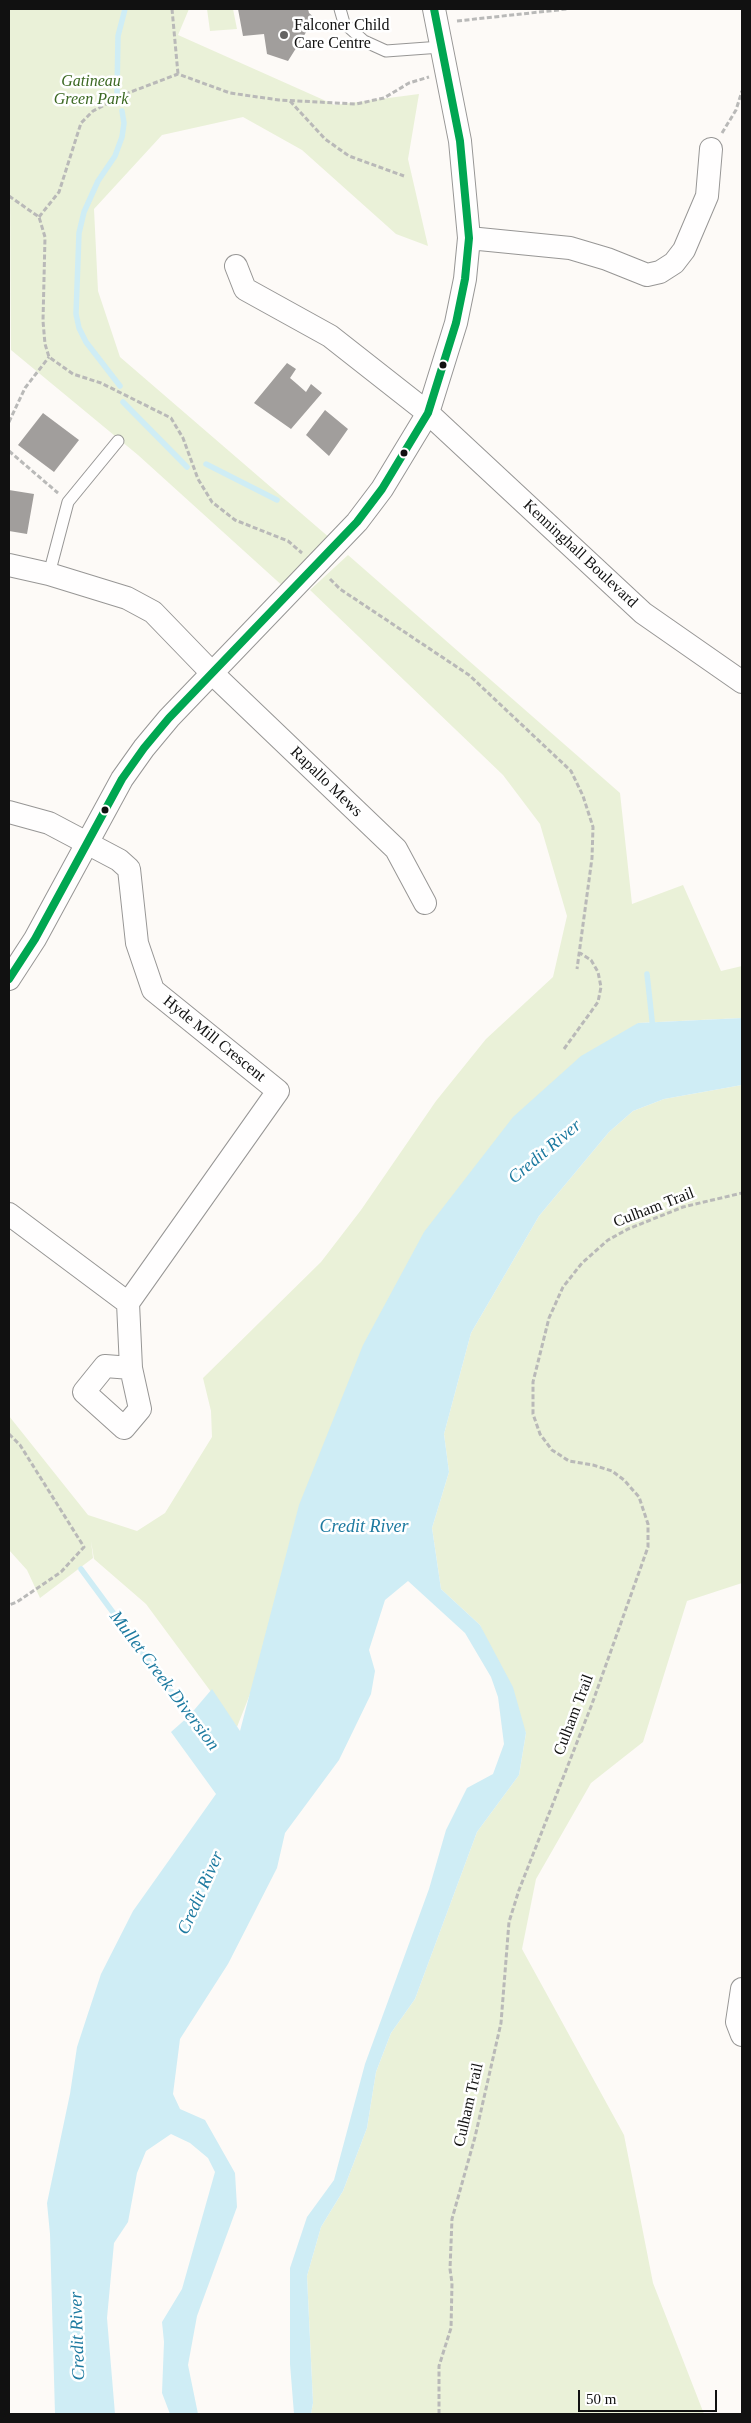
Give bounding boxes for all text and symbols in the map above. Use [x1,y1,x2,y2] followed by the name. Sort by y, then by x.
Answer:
[294,16,390,54] place label: Falconer Child Care Centre
[278,29,290,41] marker: Falconer Child Care Centre
[54,72,128,110] park label: Gatineau Green Park
[438,360,448,370] unlabelled marker
[399,448,409,458] unlabelled marker
[519,496,641,612] street label: Kenninghall Boulevard
[286,743,366,821] street label: Rapallo Mews
[100,805,110,815] unlabelled marker
[159,992,269,1086] street label: Hyde Mill Crescent
[504,1115,586,1189] water label: Credit River
[611,1184,697,1232] street label: Culham Trail
[320,1516,408,1538] water label: Credit River
[104,1607,224,1755] water label: Mullet Creek Diversion
[550,1672,598,1758] street label: Culham Trail
[173,1848,229,1938] water label: Credit River
[450,2061,488,2149] street label: Culham Trail
[66,2291,90,2381] water label: Credit River
[581,2380,720,2412] scale bar
[586,2391,616,2407] text: 50 m

